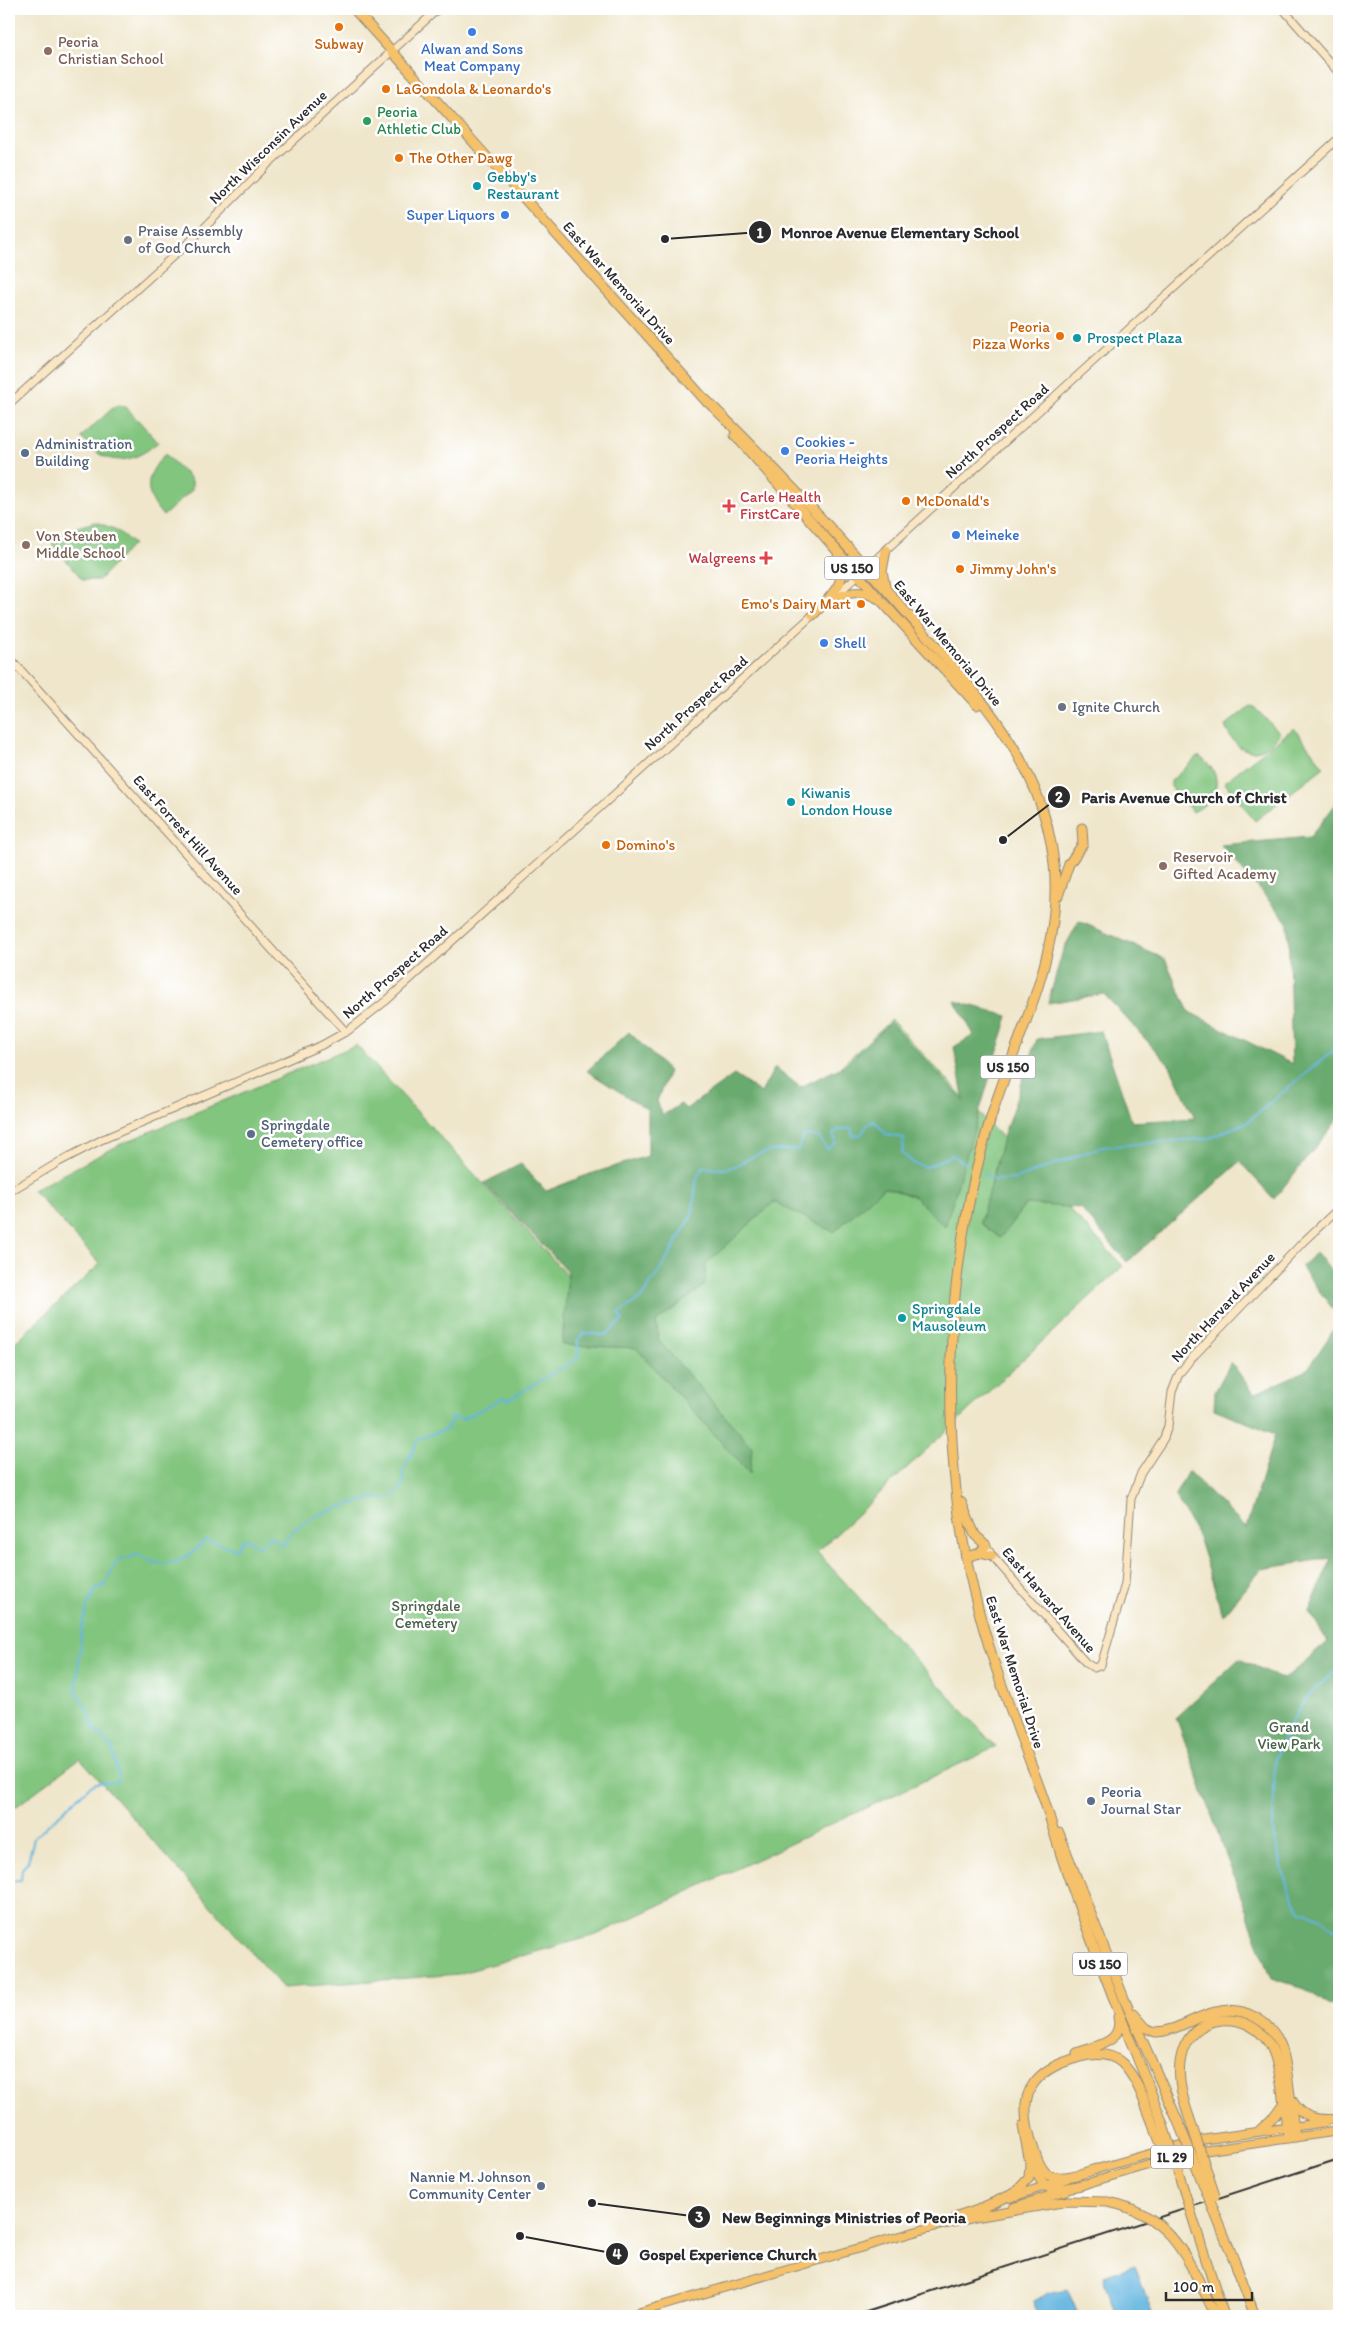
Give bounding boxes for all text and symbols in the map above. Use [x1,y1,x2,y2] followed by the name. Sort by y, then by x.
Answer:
[333,21,345,33] marker: Subway
[466,26,478,38] marker: Alwan and Sons Meat Company
[58,33,164,68] place label: Peoria Christian School
[314,35,364,53] place label: Subway
[421,40,523,75] place label: Alwan and Sons Meat Company
[42,45,54,57] marker: Peoria Christian School
[396,80,552,98] place label: LaGondola & Leonardo's
[380,83,392,95] marker: LaGondola & Leonardo's
[205,86,331,208] street label: North Wisconsin Avenue
[377,103,461,138] place label: Peoria Athletic Club
[361,115,373,127] marker: Peoria Athletic Club
[409,149,513,167] place label: The Other Dawg
[393,152,405,164] marker: The Other Dawg
[487,168,559,203] place label: Gebby's Restaurant
[471,180,483,192] marker: Gebby's Restaurant
[407,206,495,224] place label: Super Liquors
[499,209,511,221] marker: Super Liquors
[747,217,1029,248] callout: Monroe Avenue Elementary School
[559,218,679,348] street label: East War Memorial Drive
[138,222,243,257] place label: Praise Assembly of God Church
[781,223,1020,243] text: Monroe Avenue Elementary School
[757,224,764,242] text: 1
[122,234,134,246] marker: Praise Assembly of God Church
[972,318,1050,353] place label: Peoria Pizza Works
[1087,329,1183,347] place label: Prospect Plaza
[1054,330,1066,342] marker: Peoria Pizza Works
[1071,332,1083,344] marker: Prospect Plaza
[941,380,1053,482] street label: North Prospect Road
[795,433,888,468] place label: Cookies - Peoria Heights
[35,435,132,470] place label: Administration Building
[779,445,791,457] marker: Cookies - Peoria Heights
[19,447,31,459] marker: Administration Building
[740,488,821,523] place label: Carle Health FirstCare
[916,492,990,510] place label: McDonald's
[900,495,912,507] marker: McDonald's
[722,499,736,513] marker: Carle Health FirstCare
[966,526,1019,544] place label: Meineke
[36,527,126,562] place label: Von Steuben Middle School
[950,529,962,541] marker: Meineke
[20,539,32,551] marker: Von Steuben Middle School
[689,549,756,567] place label: Walgreens
[760,552,772,564] marker: Walgreens
[824,556,880,580] road number: US 150
[970,560,1057,578] place label: Jimmy John's
[954,563,966,575] marker: Jimmy John's
[890,576,1006,710] street label: East War Memorial Drive
[741,595,851,613] place label: Emo's Dairy Mart
[855,598,867,610] marker: Emo's Dairy Mart
[834,634,867,652] place label: Shell
[818,637,830,649] marker: Shell
[640,652,752,754] street label: North Prospect Road
[1072,698,1160,716] place label: Ignite Church
[1056,701,1068,713] marker: Ignite Church
[129,771,247,899] street label: East Forrest Hill Avenue
[1047,782,1297,813] callout: Paris Avenue Church of Christ
[801,784,892,819] place label: Kiwanis London House
[1055,788,1063,806] text: 2
[1081,788,1287,807] text: Paris Avenue Church of Christ
[785,796,797,808] marker: Kiwanis London House
[616,836,675,854] place label: Domino's
[600,839,612,851] marker: Domino's
[1173,848,1276,883] place label: Reservoir Gifted Academy
[1157,860,1169,872] marker: Reservoir Gifted Academy
[339,921,451,1023] street label: North Prospect Road
[980,1056,1036,1078] road number: US 150
[261,1116,363,1151] place label: Springdale Cemetery office
[245,1128,257,1140] marker: Springdale Cemetery office
[1167,1248,1279,1366] street label: North Harvard Avenue
[912,1300,987,1335] place label: Springdale Mausoleum
[896,1312,908,1324] marker: Springdale Mausoleum
[998,1543,1100,1657] street label: East Harvard Avenue
[982,1593,1048,1751] street label: East War Memorial Drive
[392,1597,460,1632] park label: Springdale Cemetery
[1257,1718,1321,1753] park label: Grand View Park
[1101,1783,1181,1818] place label: Peoria Journal Star
[1085,1795,1097,1807] marker: Peoria Journal Star
[1072,1952,1128,1976] road number: US 150
[1151,2146,1193,2168] road number: IL 29
[409,2168,532,2203] place label: Nannie M. Johnson Community Center
[535,2180,547,2192] marker: Nannie M. Johnson Community Center
[686,2202,977,2233] callout: New Beginnings Ministries of Peoria
[695,2208,703,2226] text: 3
[722,2208,967,2228] text: New Beginnings Ministries of Peoria
[604,2239,827,2270] callout: Gospel Experience Church
[612,2245,622,2263] text: 4
[639,2245,817,2265] text: Gospel Experience Church
[1166,2270,1252,2302] scale bar
[1173,2278,1215,2296] text: 100 m

